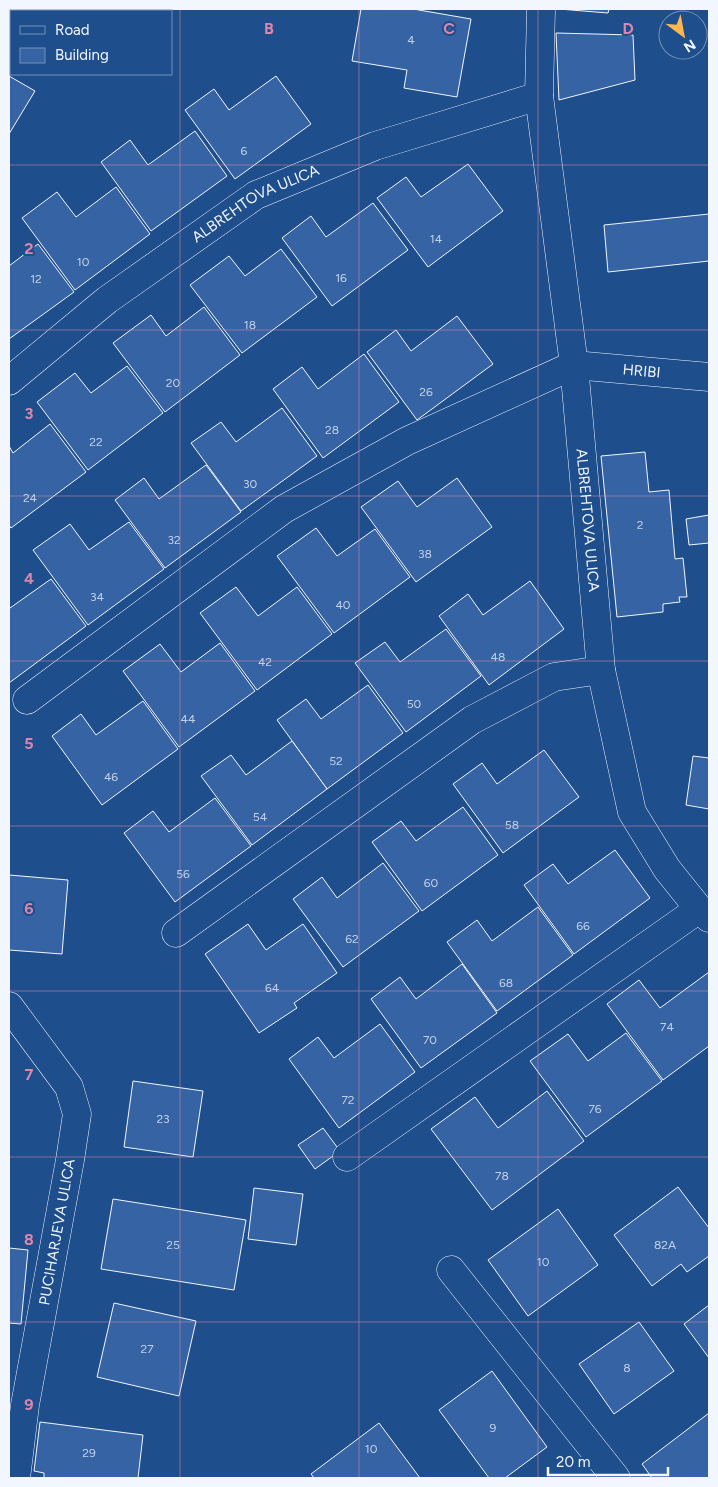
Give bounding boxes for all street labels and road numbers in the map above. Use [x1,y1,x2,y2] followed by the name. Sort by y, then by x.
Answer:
[189,161,322,246] street label: ALBREHTOVA ULICA
[622,360,661,382] street label: HRIBI
[572,448,603,592] street label: ALBREHTOVA ULICA
[35,1157,79,1307] street label: PUCIHARJEVA ULICA

